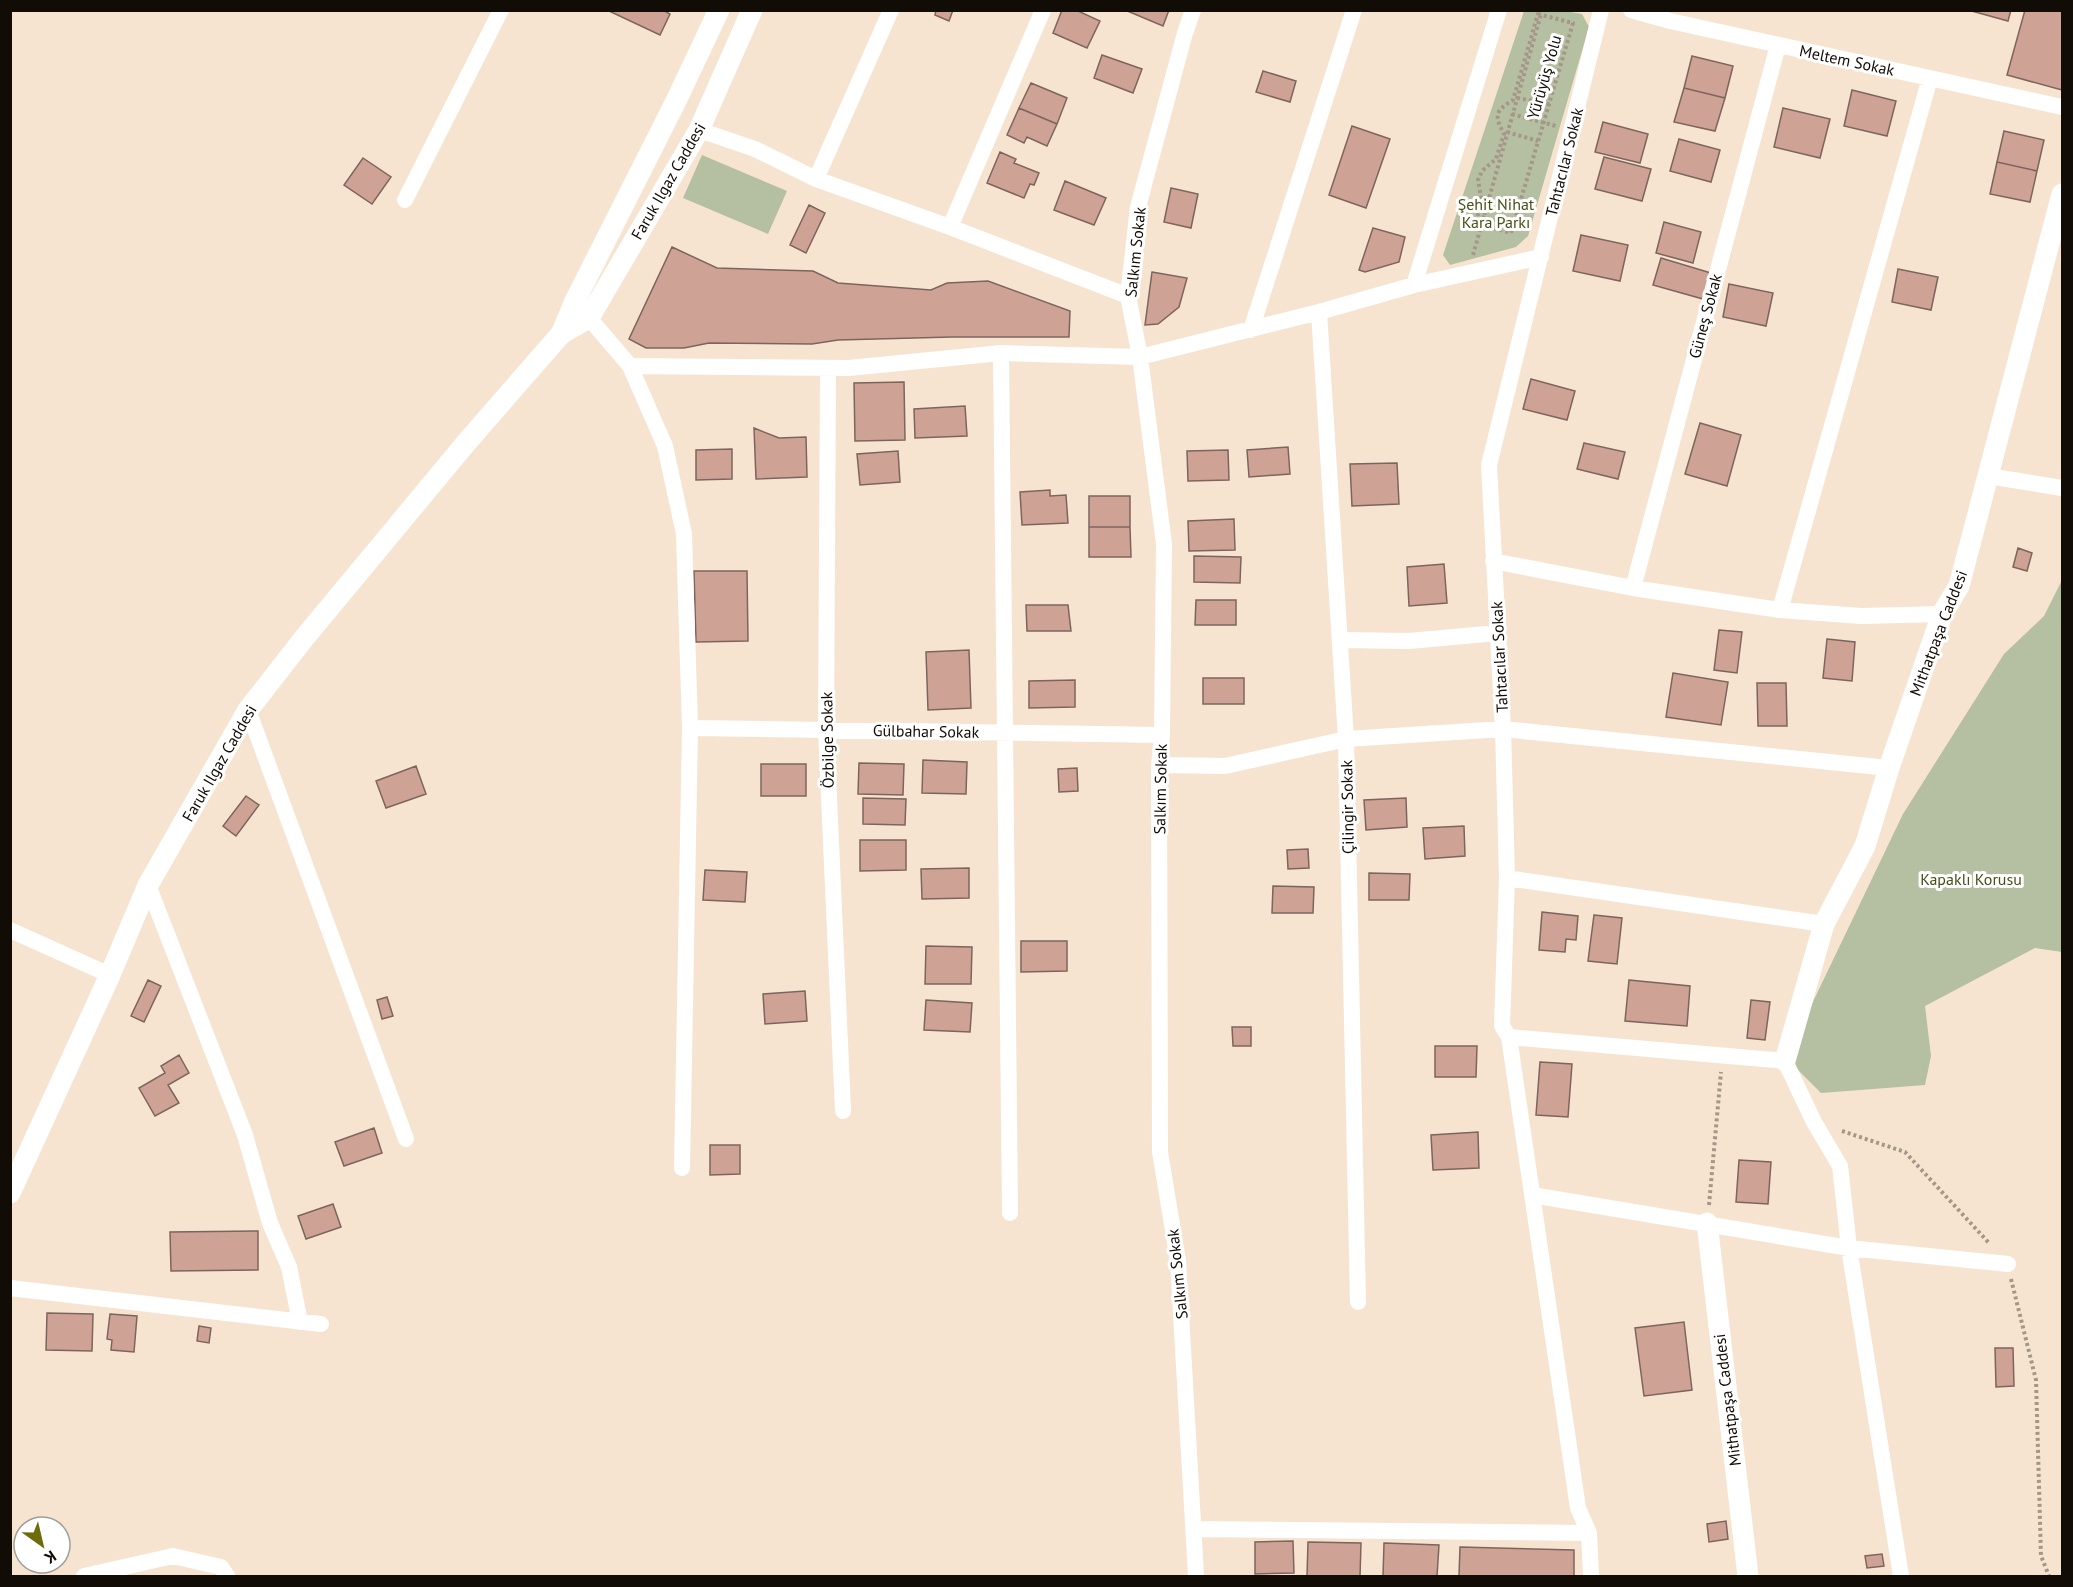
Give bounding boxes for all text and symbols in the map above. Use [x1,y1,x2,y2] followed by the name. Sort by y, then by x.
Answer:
[1522,33,1566,121] street label: Yürüyüş Yolu
[1798,40,1897,80] street label: Meltem Sokak
[1541,105,1587,218] street label: Tahtacılar Sokak
[626,119,710,243] street label: Faruk Ilgaz Caddesi
[1458,194,1535,232] park label: Şehit Nihat Kara Parkı
[1120,206,1150,298] street label: Salkım Sokak
[1684,271,1726,360] street label: Güneş Sokak
[1905,567,1971,699] street label: Mithatpaşa Caddesi
[1486,601,1512,713] street label: Tahtacılar Sokak
[816,691,838,788] street label: Özbilge Sokak
[177,701,261,825] street label: Faruk Ilgaz Caddesi
[873,720,980,742] street label: Gülbahar Sokak
[1149,743,1171,834] street label: Salkım Sokak
[1336,759,1358,854] street label: Çilingir Sokak
[1920,869,2022,889] park label: Kapaklı Korusu
[1162,1228,1192,1320] street label: Salkım Sokak
[1709,1333,1745,1467] street label: Mithatpaşa Caddesi
[12,1515,72,1575] north arrow
[41,1546,60,1569] text: K

